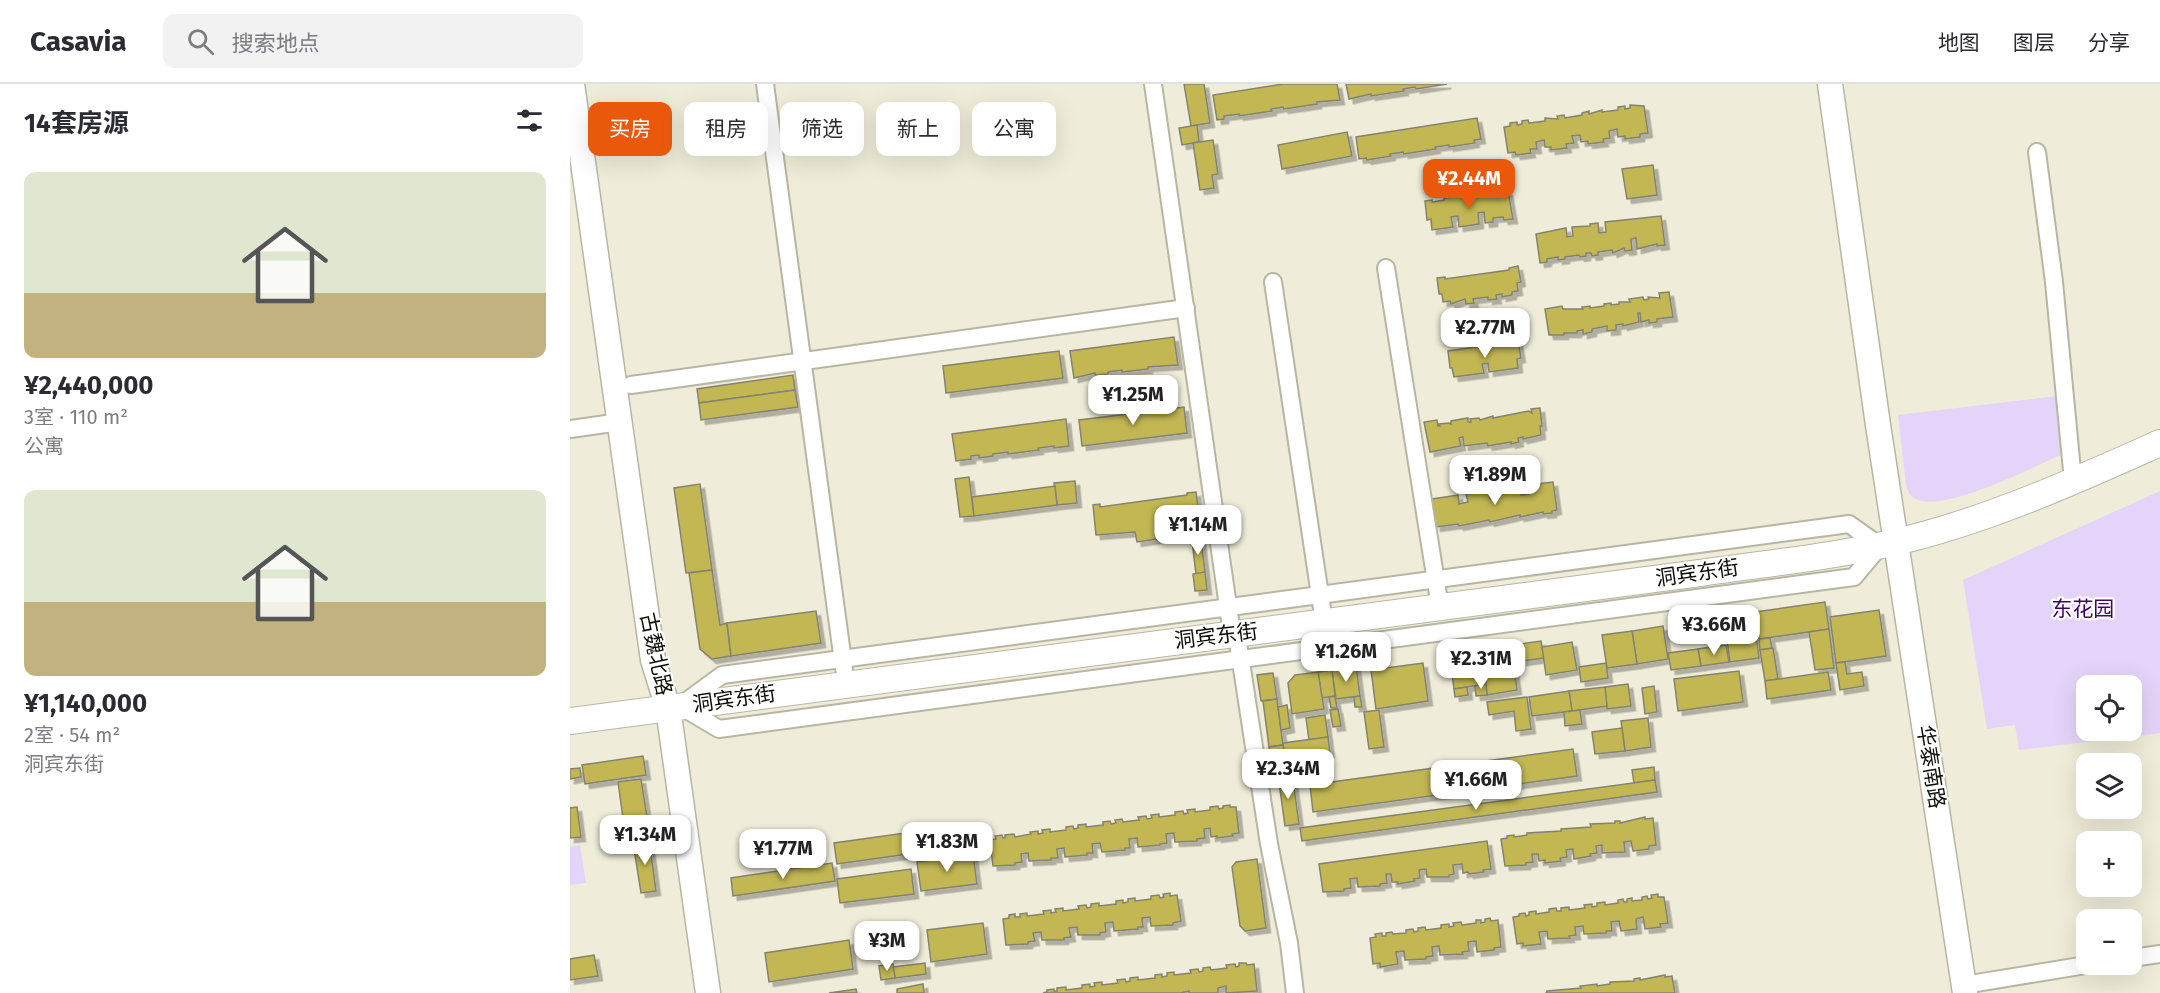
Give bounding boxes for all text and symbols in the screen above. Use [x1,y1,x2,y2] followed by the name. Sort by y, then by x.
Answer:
[163,14,583,68] search box
[30,25,127,58] text: Casavia
[184,25,217,58] icon: search
[232,30,320,57] text: 搜索地点
[1938,30,1980,56] text: 地图
[2013,30,2055,56] text: 图层
[2088,30,2130,56] text: 分享
[588,102,672,156] chip: 买房
[684,102,768,156] chip: 租房
[780,102,864,156] chip: 筛选
[876,102,960,156] chip: 新上
[972,102,1056,156] chip: 公寓
[513,104,546,137] icon: filters
[24,108,129,139] text: 14套房源
[1420,159,1518,210] pin: ¥2.44M
[1437,166,1501,190] text: ¥2.44M
[231,211,339,319] icon: home
[1436,308,1534,359] pin: ¥2.77M
[1455,315,1515,339] text: ¥2.77M
[24,370,154,401] text: ¥2,440,000
[1084,375,1182,426] pin: ¥1.25M
[1102,382,1164,406] text: ¥1.25M
[24,405,128,429] text: 3室 · 110 m²
[24,434,64,458] text: 公寓
[1446,455,1544,506] pin: ¥1.89M
[1463,462,1527,486] text: ¥1.89M
[1149,505,1247,556] pin: ¥1.14M
[1168,512,1228,536] text: ¥1.14M
[231,529,339,637] icon: home
[1654,554,1740,592] street label: 洞宾东街
[2052,596,2115,622] park label: 东花园
[1665,605,1763,656] pin: ¥3.66M
[635,610,677,698] street label: 古魏北路
[1682,612,1746,636] text: ¥3.66M
[1173,618,1259,654] street label: 洞宾东街
[1297,632,1395,683] pin: ¥1.26M
[1315,639,1377,663] text: ¥1.26M
[1432,639,1530,690] pin: ¥2.31M
[1450,646,1512,670] text: ¥2.31M
[2076,675,2142,975] map controls
[2076,675,2142,741] button: locate
[691,680,777,718] street label: 洞宾东街
[24,688,147,719] text: ¥1,140,000
[24,723,120,747] text: 2室 · 54 m²
[1912,723,1950,811] street label: 华泰南路
[1239,749,1337,800] pin: ¥2.34M
[24,752,104,776] text: 洞宾东街
[2076,753,2142,819] button: layers
[1256,756,1320,780] text: ¥2.34M
[1427,760,1525,811] pin: ¥1.66M
[1445,767,1507,791] text: ¥1.66M
[596,815,694,866] pin: ¥1.34M
[614,822,676,846] text: ¥1.34M
[898,822,996,873] pin: ¥1.83M
[734,829,832,880] pin: ¥1.77M
[916,829,978,853] text: ¥1.83M
[2076,831,2142,897] button: +
[753,836,813,860] text: ¥1.77M
[2076,909,2142,975] button: −
[858,921,916,972] pin: ¥3M
[868,928,906,952] text: ¥3M

